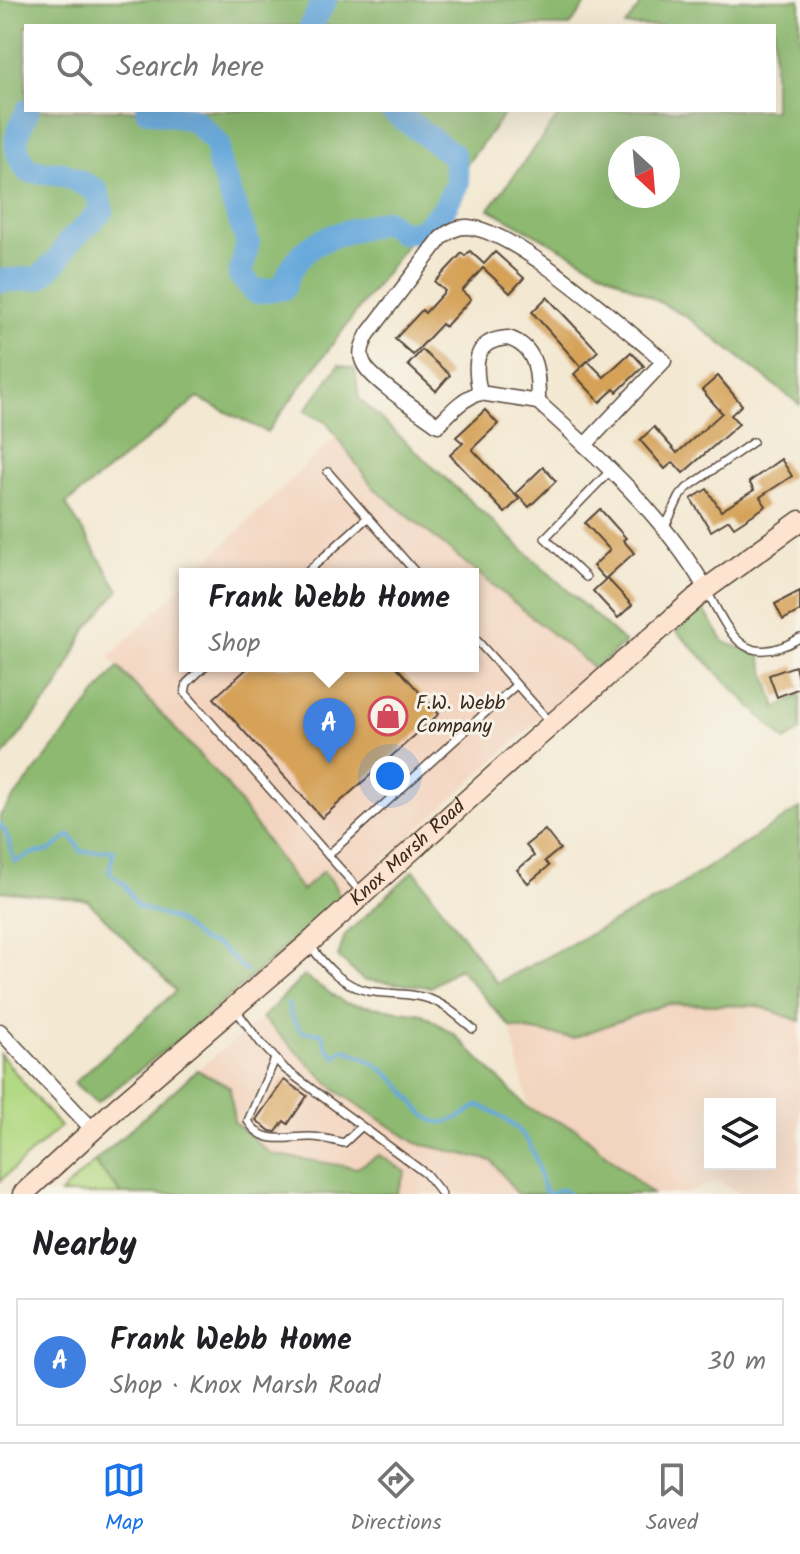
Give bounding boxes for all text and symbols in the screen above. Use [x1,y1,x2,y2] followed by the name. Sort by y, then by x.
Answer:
[24,24,776,112] search box
[116,44,264,92] text: Search here
[52,46,96,90] icon: search
[608,136,680,208] north arrow
[179,568,479,672] popup
[208,575,450,623] text: Frank Webb Home
[208,623,260,665] text: Shop
[416,688,506,743] place label: F.W. Webb Company
[367,695,409,737] shop icon: F.W. Webb Company
[303,698,355,764] pin: A
[370,756,410,796] your location
[343,792,474,915] street label: Knox Marsh Road
[704,1098,776,1170] map controls
[704,1098,776,1170] button: layers
[32,1219,137,1273] text: Nearby
[110,1317,352,1365] text: Frank Webb Home
[52,1341,68,1383] text: A
[707,1341,766,1383] text: 30 m
[110,1365,380,1407] text: Shop · Knox Marsh Road
[102,1458,146,1541] tab: Map
[350,1458,442,1541] tab: Directions
[646,1458,698,1541] tab: Saved

